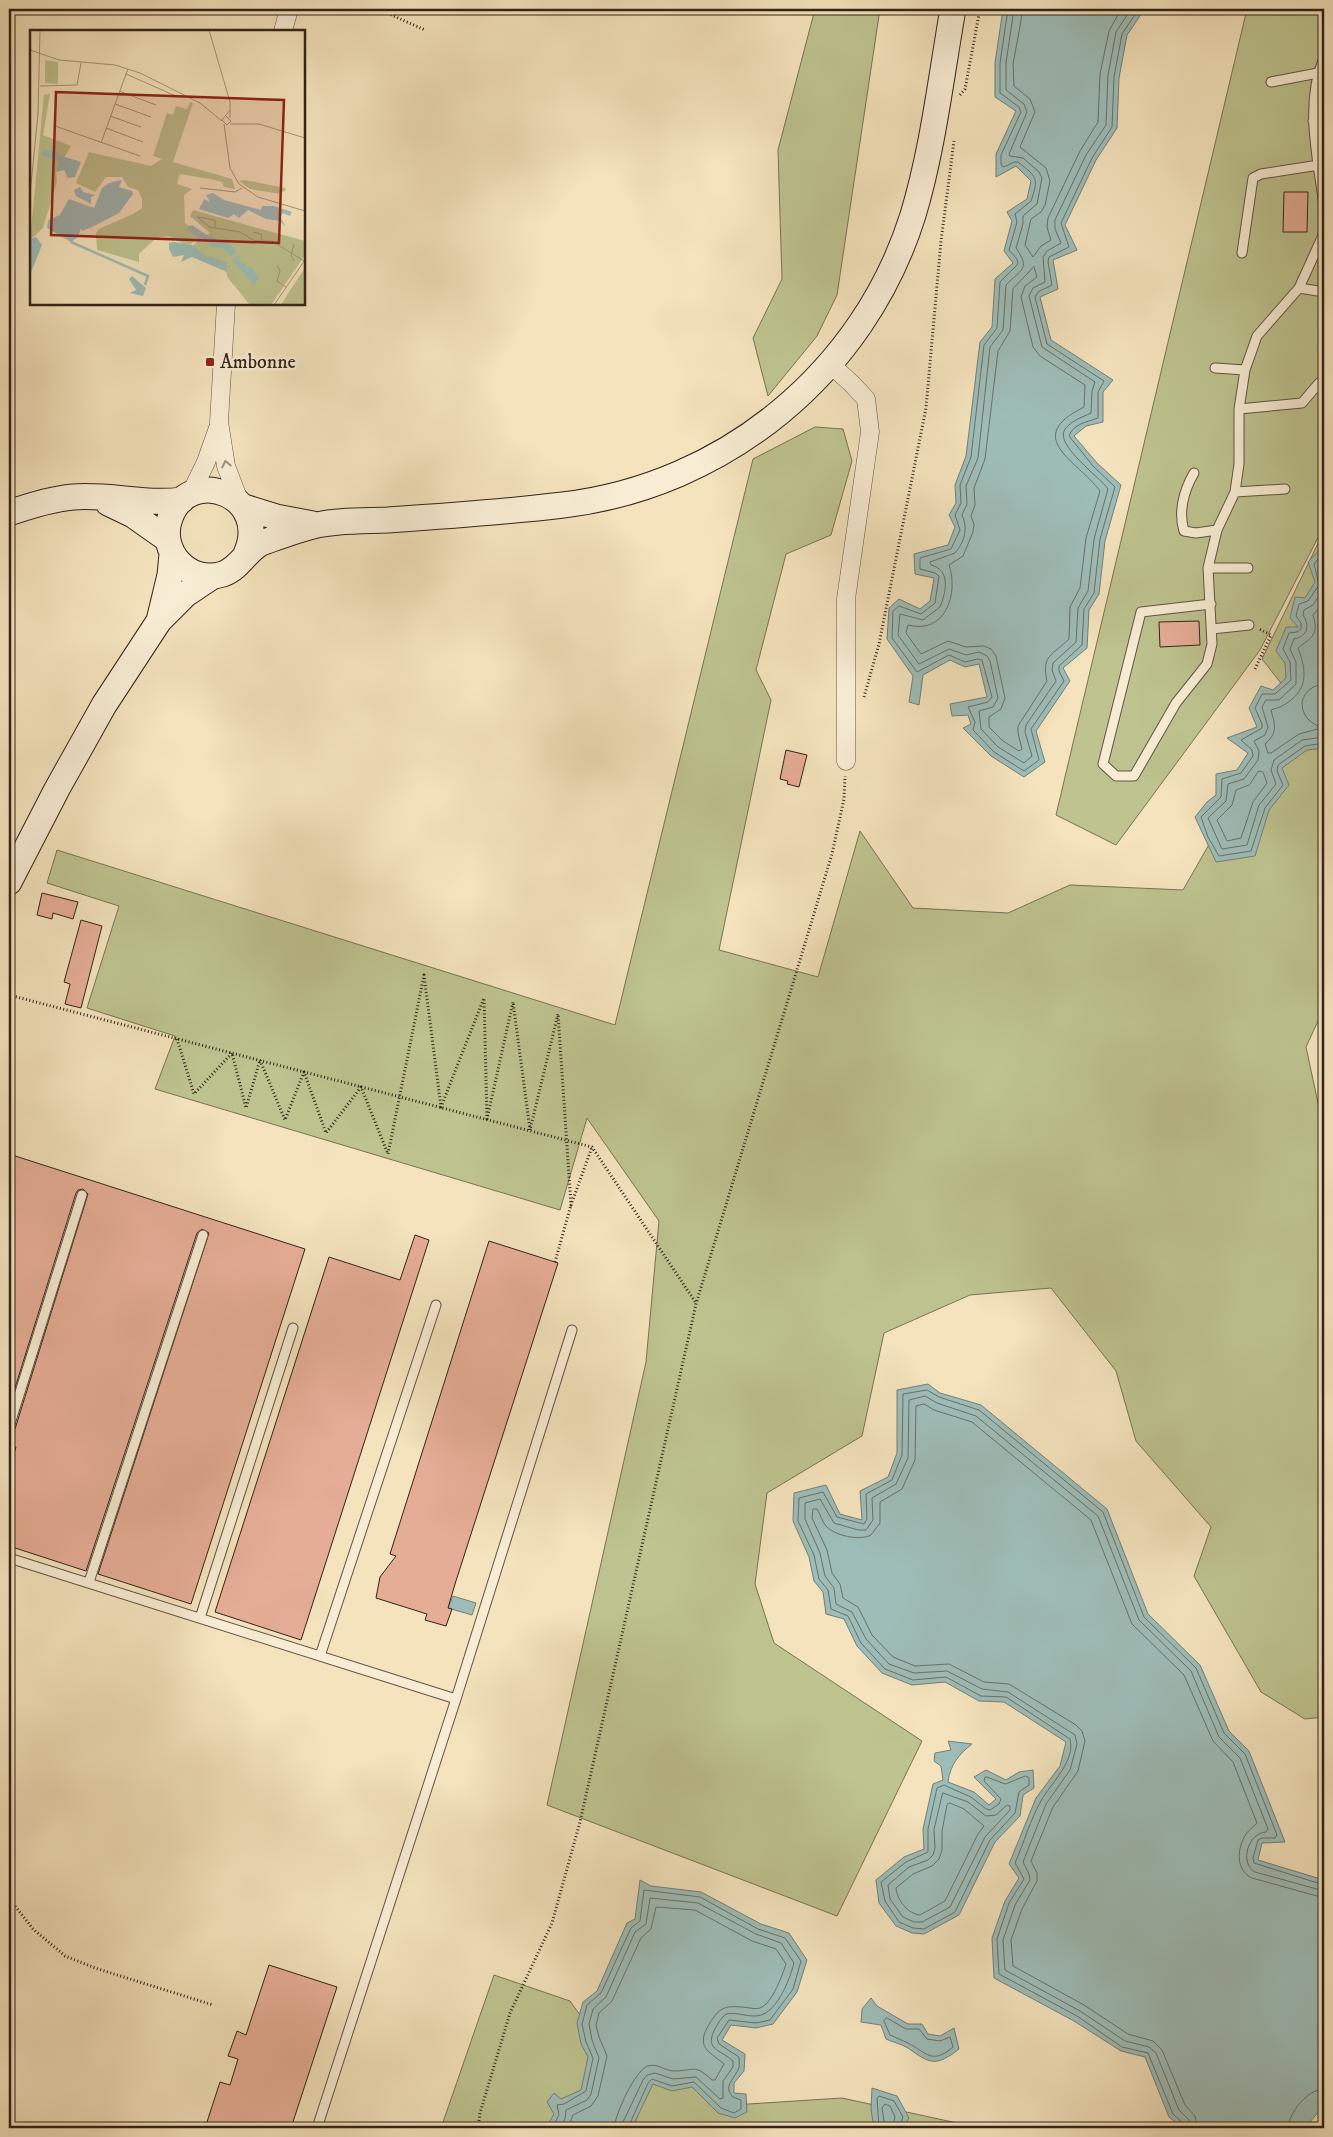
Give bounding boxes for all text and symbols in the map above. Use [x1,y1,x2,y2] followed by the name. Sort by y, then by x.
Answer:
[30,30,305,305] inset map
[220,350,296,375] place label: Ambonne
[204,356,216,368] marker: Ambonne
[221,459,232,468] one-way arrow

